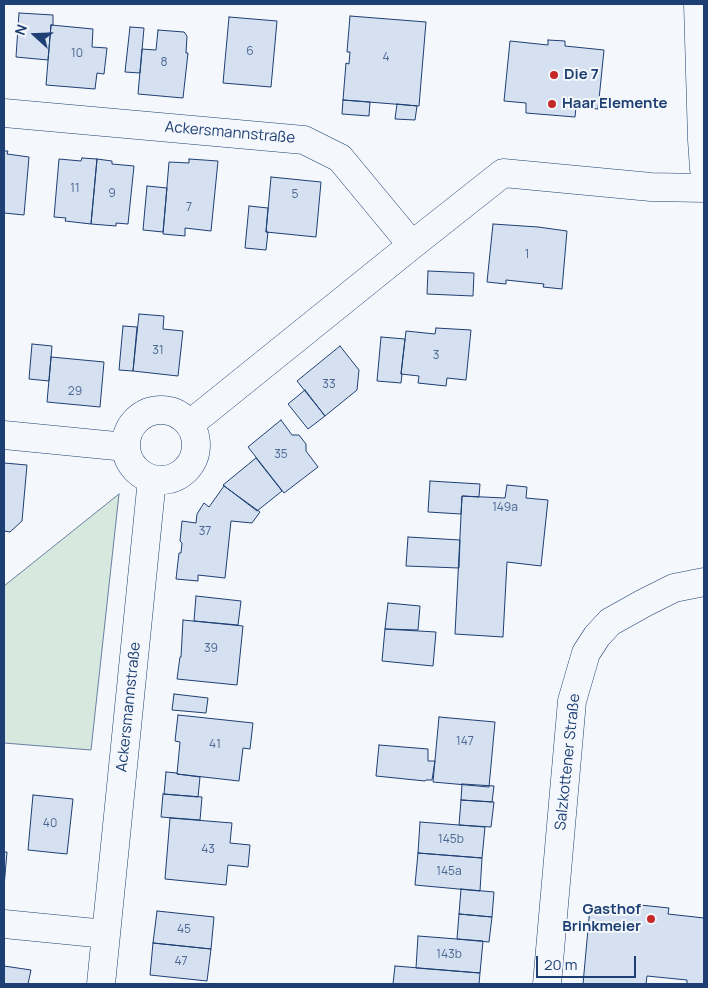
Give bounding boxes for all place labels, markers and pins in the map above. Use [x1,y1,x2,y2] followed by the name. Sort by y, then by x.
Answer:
[564,66,599,84] place label: Die 7
[548,69,560,81] marker: Die 7
[562,95,668,113] place label: Haar Elemente
[546,98,558,110] marker: Haar Elemente
[562,901,641,936] place label: Gasthof Brinkmeier
[645,913,657,925] marker: Gasthof Brinkmeier

